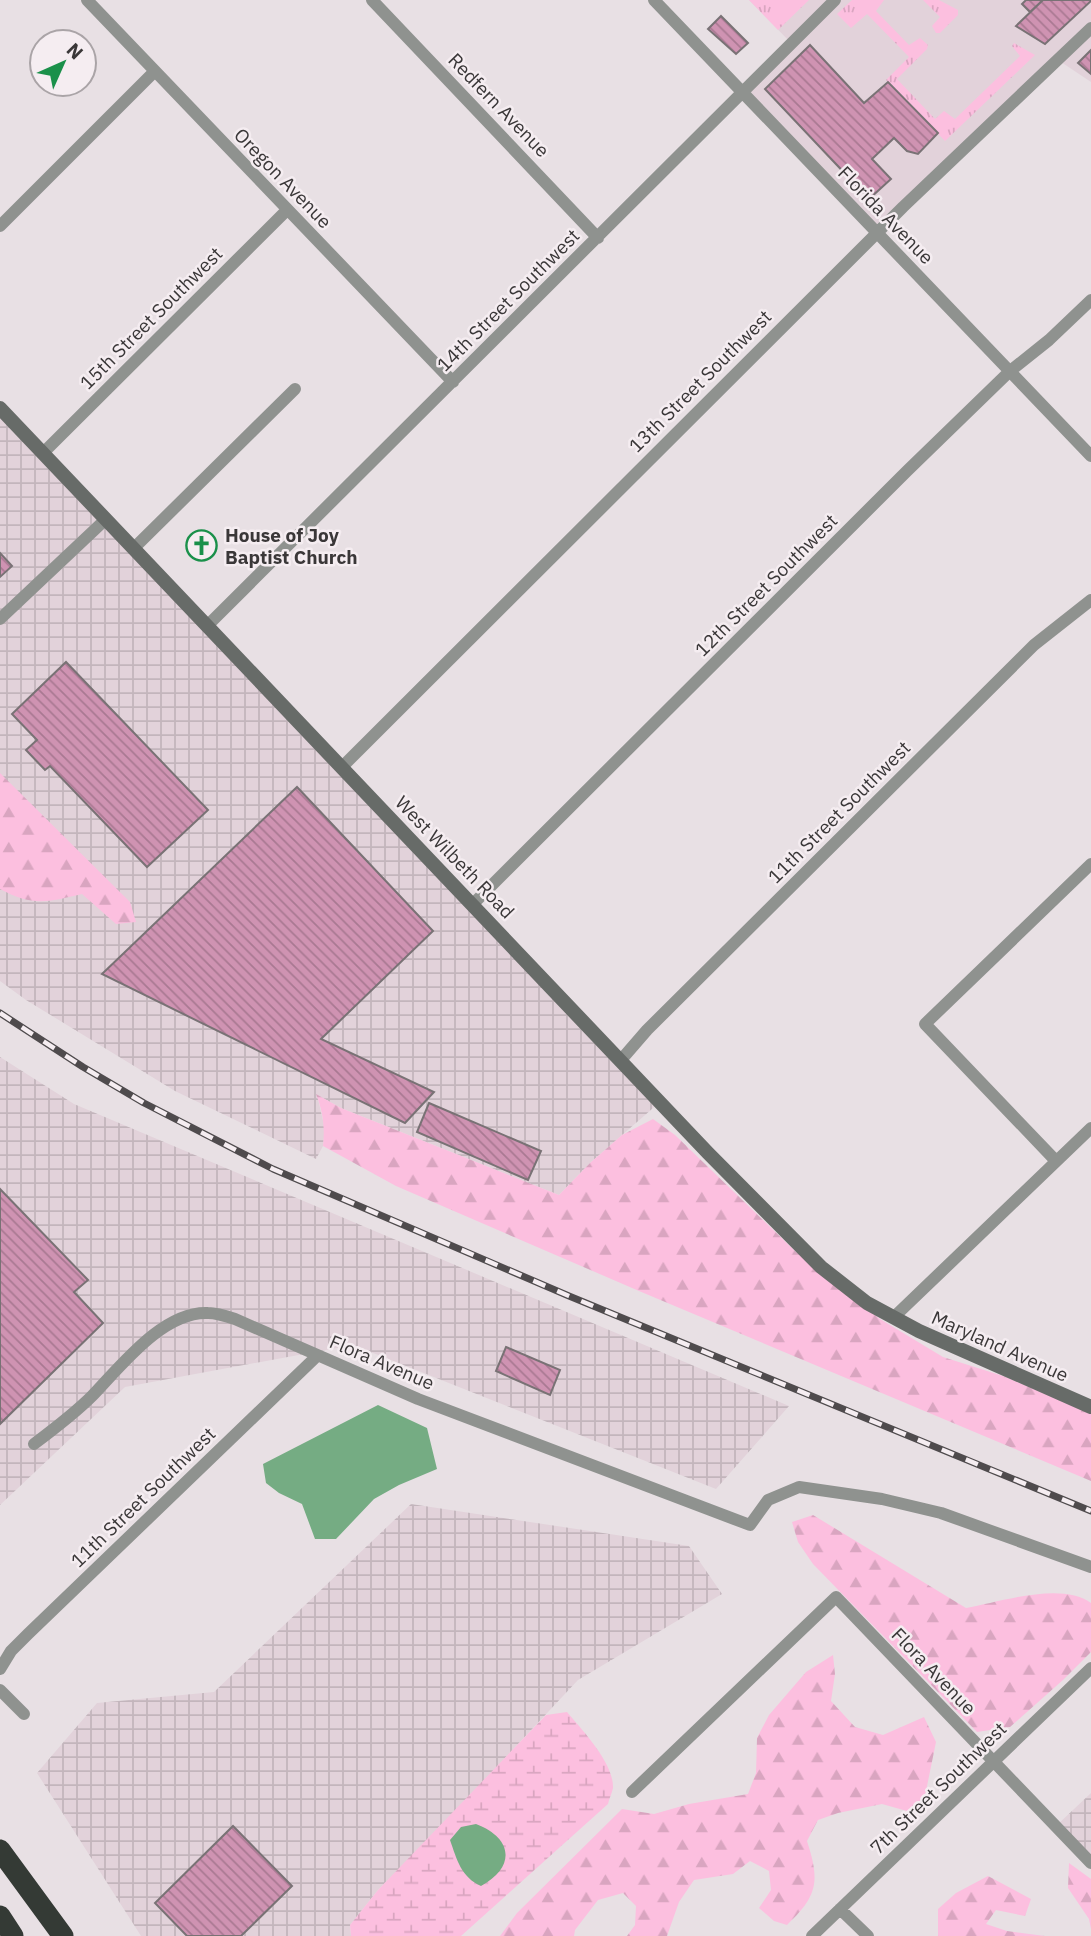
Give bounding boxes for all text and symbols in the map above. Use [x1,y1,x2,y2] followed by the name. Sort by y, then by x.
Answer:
[28,28,98,98] north arrow
[62,38,88,64] text: N
[443,48,555,162] street label: Redfern Avenue
[229,123,337,233] street label: Oregon Avenue
[833,161,939,269] street label: Florida Avenue
[432,224,584,376] street label: 14th Street Southwest
[75,242,227,394] street label: 15th Street Southwest
[624,305,776,457] street label: 13th Street Southwest
[690,509,842,661] street label: 12th Street Southwest
[225,523,358,569] place label: House of Joy Baptist Church
[185,529,219,563] church icon: House of Joy Baptist Church
[763,736,915,888] street label: 11th Street Southwest
[390,791,520,923] street label: West Wilbeth Road
[928,1305,1072,1387] street label: Maryland Avenue
[326,1329,438,1395] street label: Flora Avenue
[66,1422,220,1572] street label: 11th Street Southwest
[887,1623,981,1719] street label: Flora Avenue
[865,1717,1011,1859] street label: 7th Street Southwest

